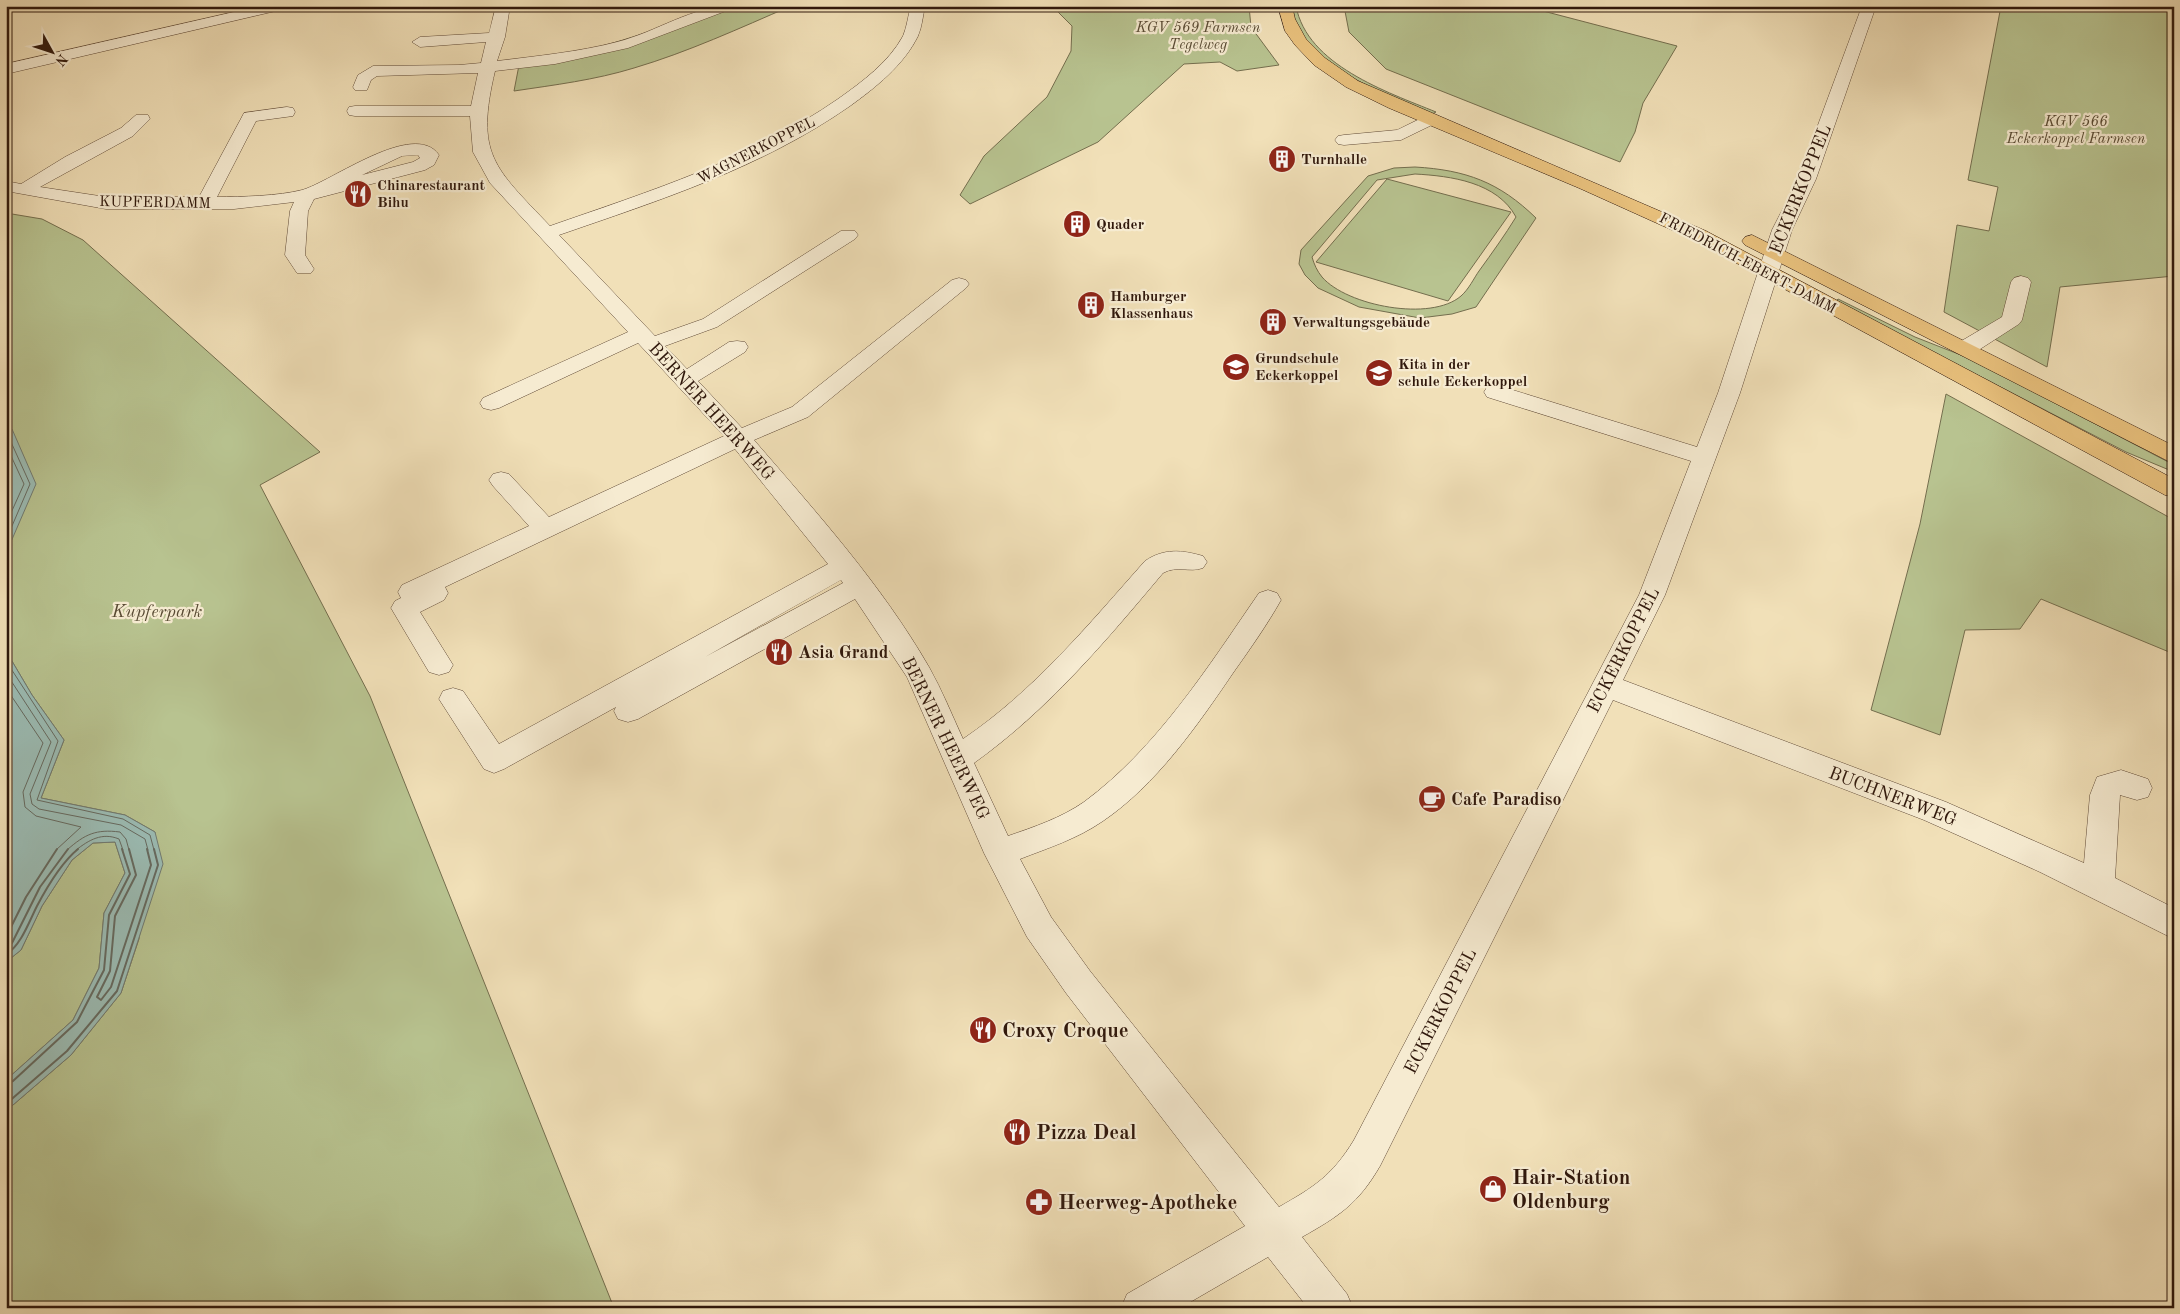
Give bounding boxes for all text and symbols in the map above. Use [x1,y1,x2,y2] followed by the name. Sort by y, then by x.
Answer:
[1135,20,1261,53] park label: KGV 569 Farmsen Tegelweg
[28,28,78,78] north arrow
[52,51,70,69] text: N
[2006,114,2146,147] park label: KGV 566 Eckerkoppel Farmsen
[695,115,818,188] street label: WAGNERKOPPEL
[1767,122,1835,257] street label: ECKERKOPPEL
[1267,144,1297,174] building icon: Turnhalle
[1301,153,1367,168] place label: Turnhalle
[343,179,373,209] restaurant icon: Chinarestaurant Bihu
[377,179,486,211] place label: Chinarestaurant Bihu
[99,195,211,212] street label: KUPFERDAMM
[1062,209,1092,239] building icon: Quader
[1656,211,1838,317] street label: FRIEDRICH-EBERT-DAMM
[1096,218,1145,233] place label: Quader
[1076,290,1106,320] building icon: Hamburger Klassenhaus
[1110,290,1193,322] place label: Hamburger Klassenhaus
[1258,307,1288,337] building icon: Verwaltungsgebäude
[1292,316,1430,331] place label: Verwaltungsgebäude
[645,339,778,484] street label: BERNER HEERWEG
[1221,352,1251,382] school or university icon: Grundschule Eckerkoppel
[1255,352,1339,384] place label: Grundschule Eckerkoppel
[1364,358,1394,388] school or university icon: Kita in der schule Eckerkoppel
[1398,358,1528,390] place label: Kita in der schule Eckerkoppel
[1585,585,1663,716] street label: ECKERKOPPEL
[111,603,202,621] park label: Kupferpark
[764,637,794,667] restaurant icon: Asia Grand
[798,644,889,662] place label: Asia Grand
[898,654,992,823] street label: BERNER HEERWEG
[1826,764,1959,830] street label: BUCHNERWEG
[1417,784,1447,814] cafe icon: Cafe Paradiso
[1451,791,1562,809] place label: Cafe Paradiso
[1402,946,1480,1077] street label: ECKERKOPPEL
[968,1015,998,1045] restaurant icon: Croxy Croque
[1002,1021,1129,1042] place label: Croxy Croque
[1002,1117,1032,1147] restaurant icon: Pizza Deal
[1036,1123,1136,1144] place label: Pizza Deal
[1512,1168,1631,1213] place label: Hair-Station Oldenburg
[1478,1174,1508,1204] shop icon: Hair-Station Oldenburg
[1024,1187,1054,1217] pharmacy icon: Heerweg-Apotheke
[1058,1193,1238,1214] place label: Heerweg-Apotheke

